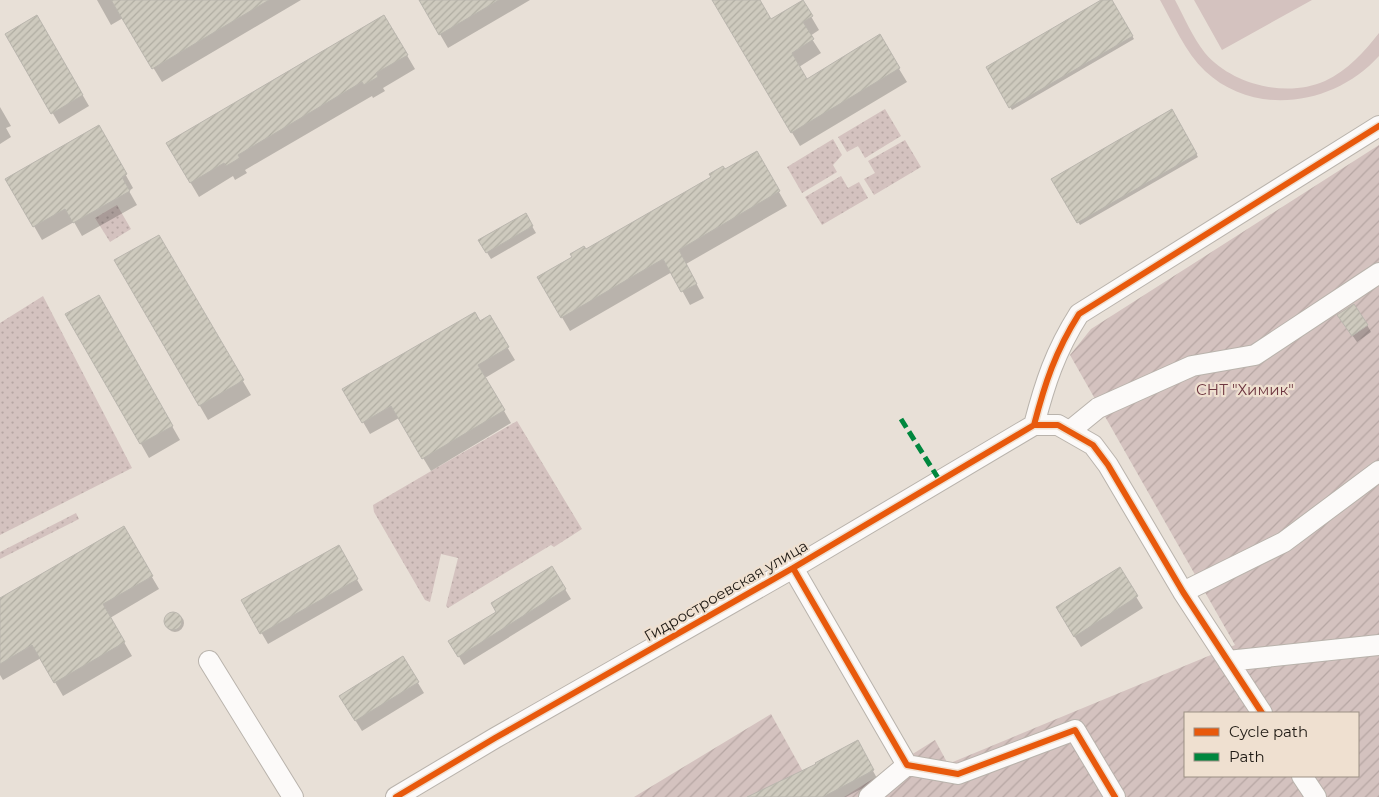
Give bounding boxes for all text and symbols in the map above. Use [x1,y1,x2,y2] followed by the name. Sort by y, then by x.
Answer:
[1196,380,1294,399] park label: СНТ "Химик"
[640,536,811,645] street label: Гидростроевская улица
[1184,712,1359,777] legend
[1229,722,1308,741] text: Cycle path
[1229,747,1265,766] text: Path

